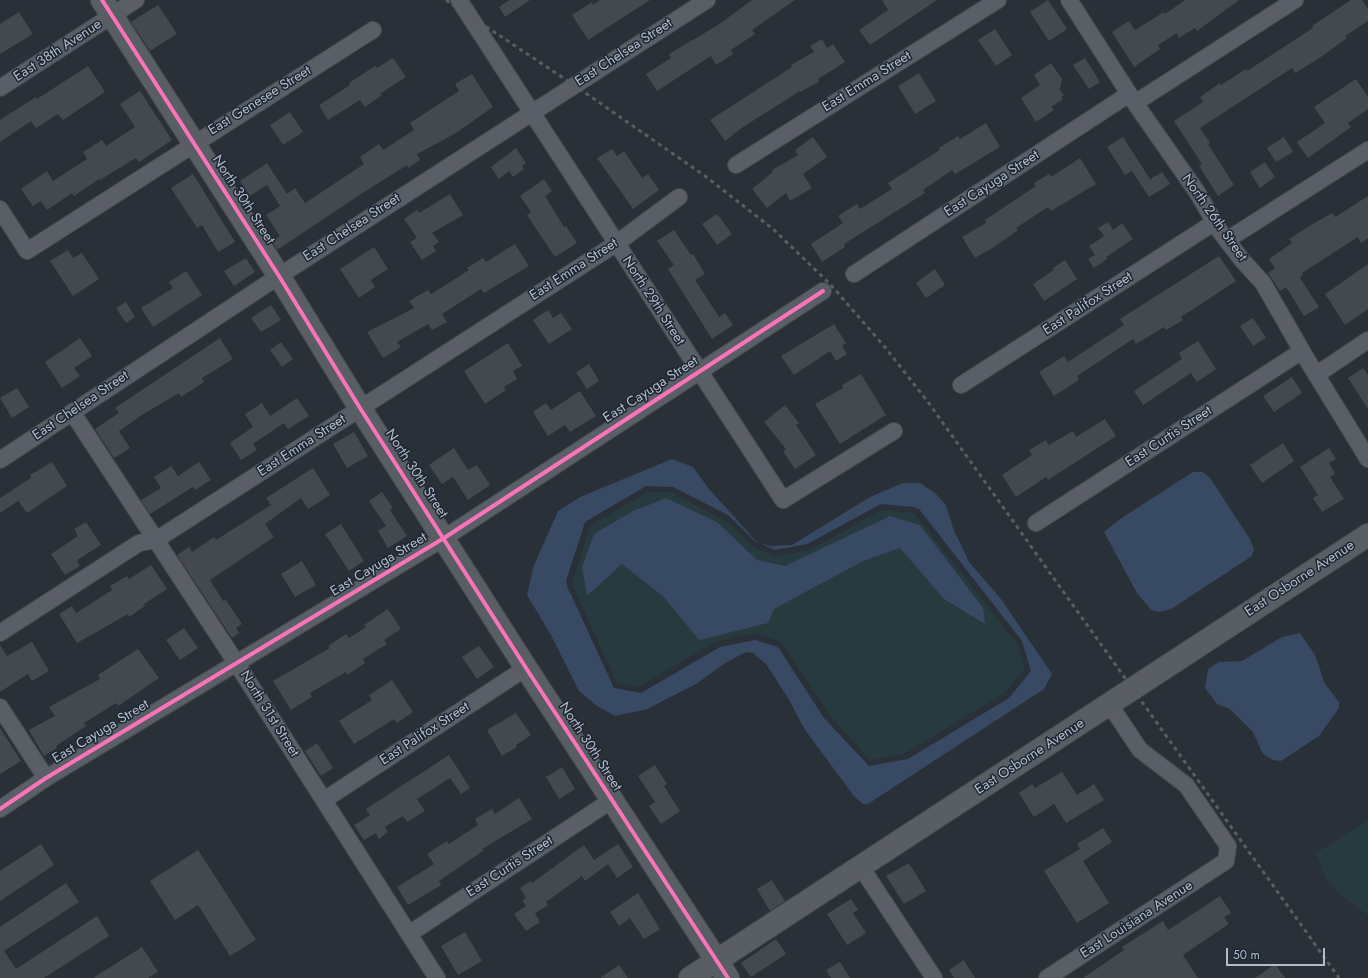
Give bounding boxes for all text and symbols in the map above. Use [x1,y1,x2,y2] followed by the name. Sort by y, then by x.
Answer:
[572,15,676,91] street label: East Chelsea Street
[11,16,105,86] street label: East 38th Avenue
[820,48,914,116] street label: East Emma Street
[206,63,314,139] street label: East Genesee Street
[941,147,1043,221] street label: East Cayuga Street
[208,152,278,248] street label: North 30th Street
[1178,171,1250,265] street label: North 26th Street
[300,190,404,266] street label: East Chelsea Street
[527,235,621,305] street label: East Emma Street
[618,253,688,349] street label: North 29th Street
[1040,269,1136,339] street label: East Palifox Street
[600,353,702,427] street label: East Cayuga Street
[30,368,132,444] street label: East Chelsea Street
[1123,403,1215,471] street label: East Curtis Street
[255,411,349,481] street label: East Emma Street
[381,426,451,522] street label: North 30th Street
[328,530,430,600] street label: East Cayuga Street
[1242,537,1358,621] street label: East Osborne Avenue
[236,668,302,760] street label: North 31st Street
[50,697,152,767] street label: East Cayuga Street
[377,699,473,769] street label: East Palifox Street
[555,699,625,795] street label: North 30th Street
[972,715,1088,799] street label: East Osborne Avenue
[464,833,556,901] street label: East Curtis Street
[1078,877,1196,963] street label: East Louisiana Avenue
[1228,940,1327,966] scale bar
[1233,946,1260,964] text: 50 m

